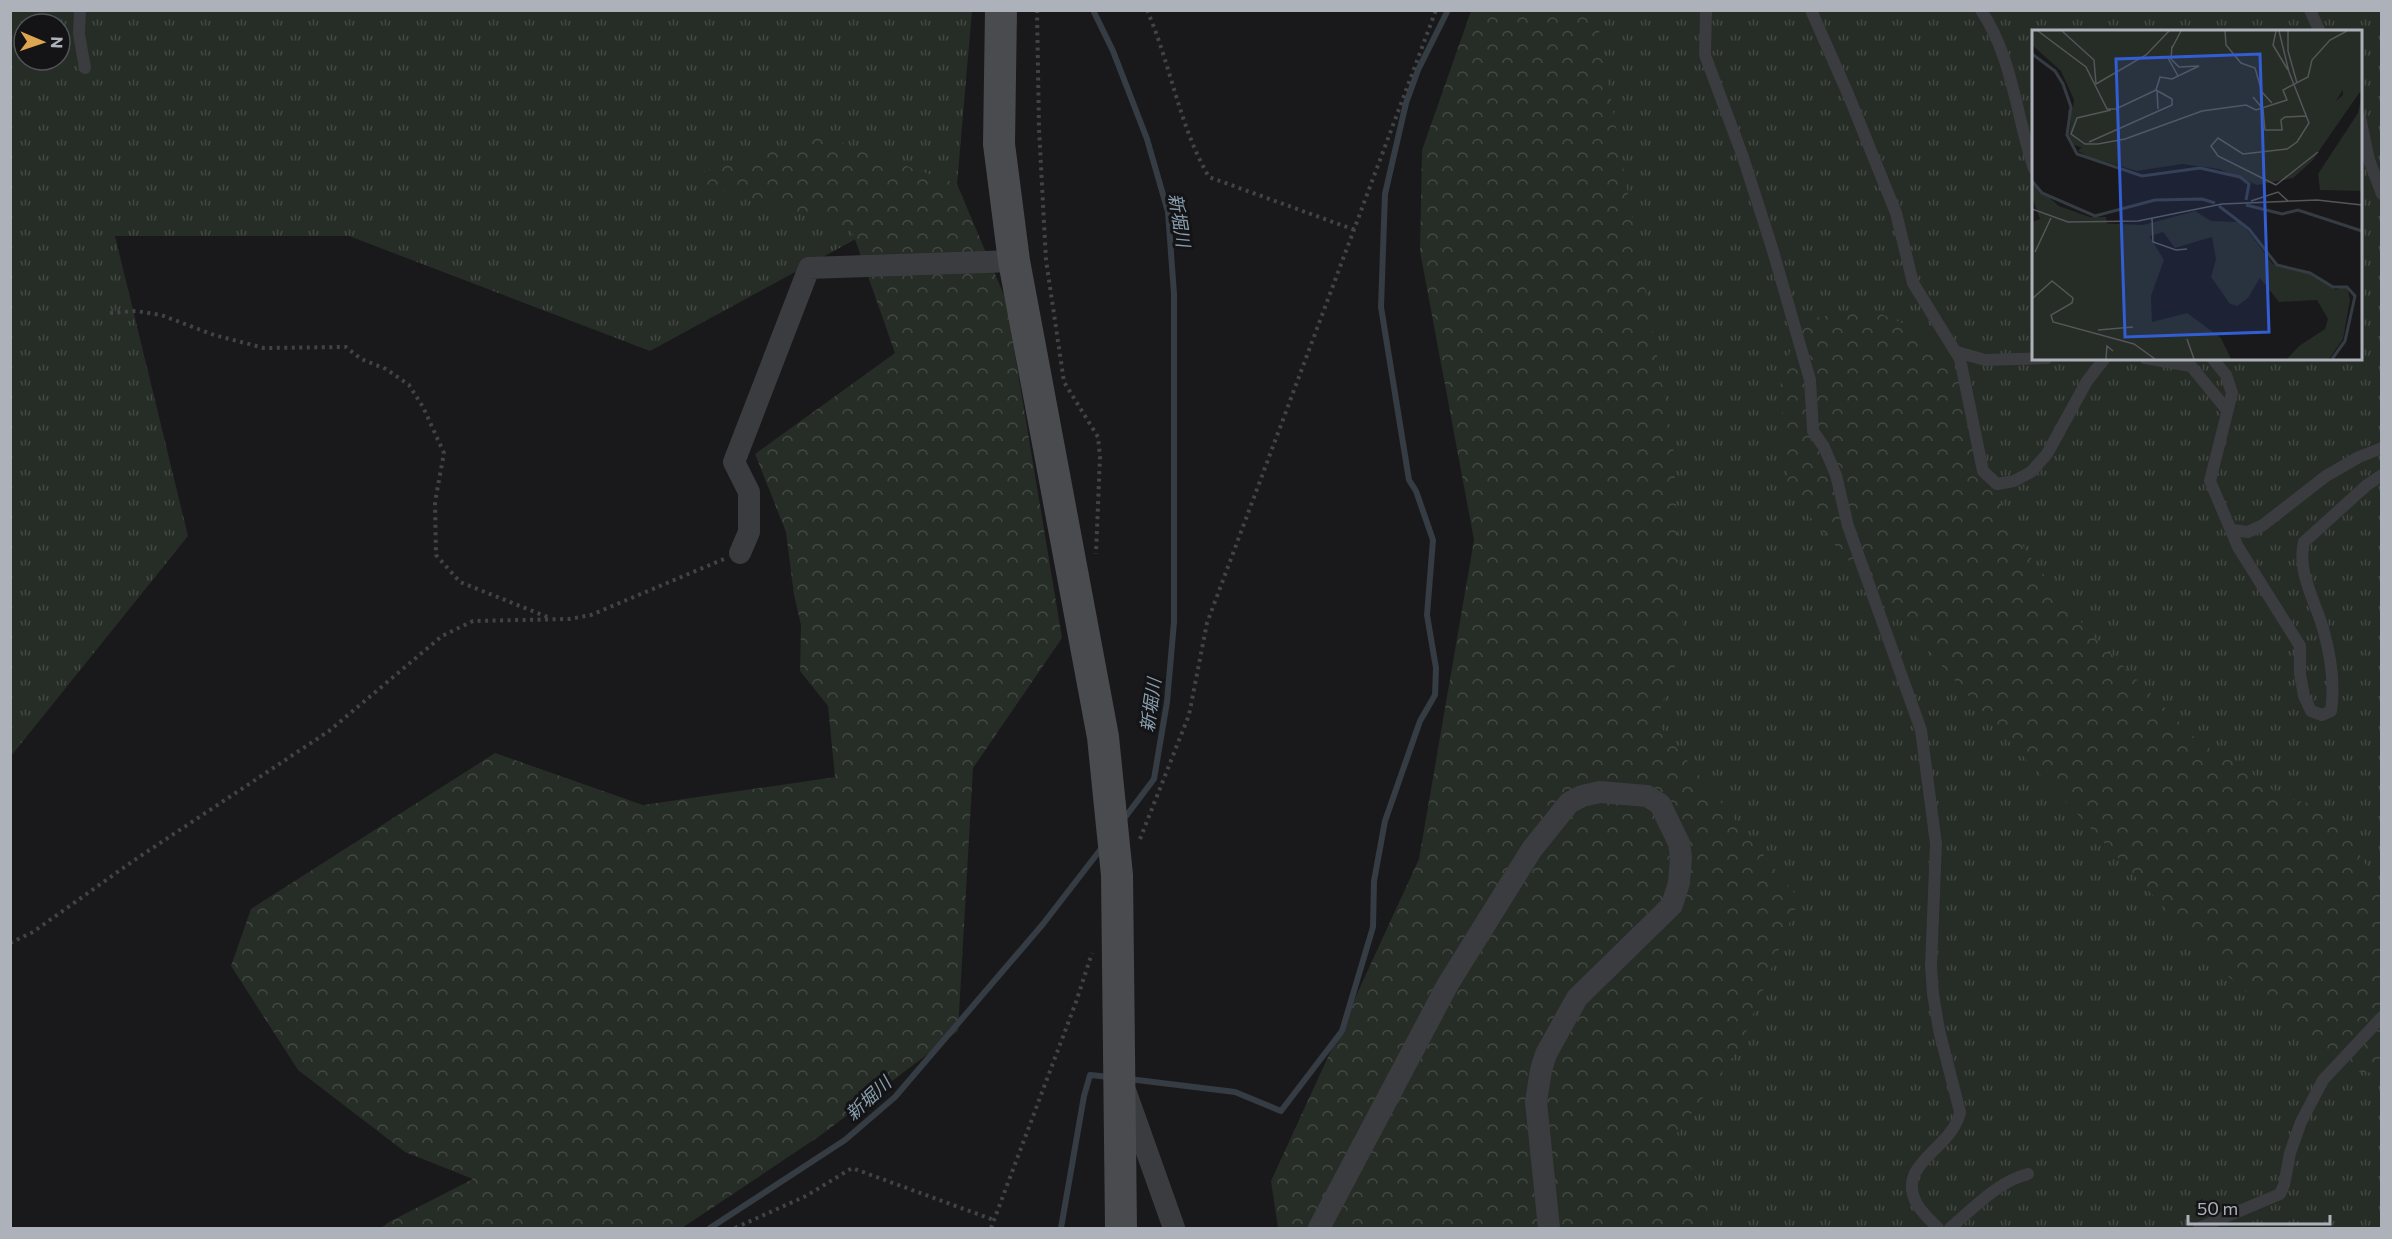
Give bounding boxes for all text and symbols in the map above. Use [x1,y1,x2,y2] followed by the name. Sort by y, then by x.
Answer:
[12,12,72,72] north arrow
[2032,30,2362,360] inset map
[48,36,67,49] text: N
[1165,192,1195,250] water label: 新堀川
[1135,675,1165,733] water label: 新堀川
[841,1070,897,1124] water label: 新堀川
[2188,1188,2330,1226] scale bar
[2197,1197,2238,1219] text: 50 m

